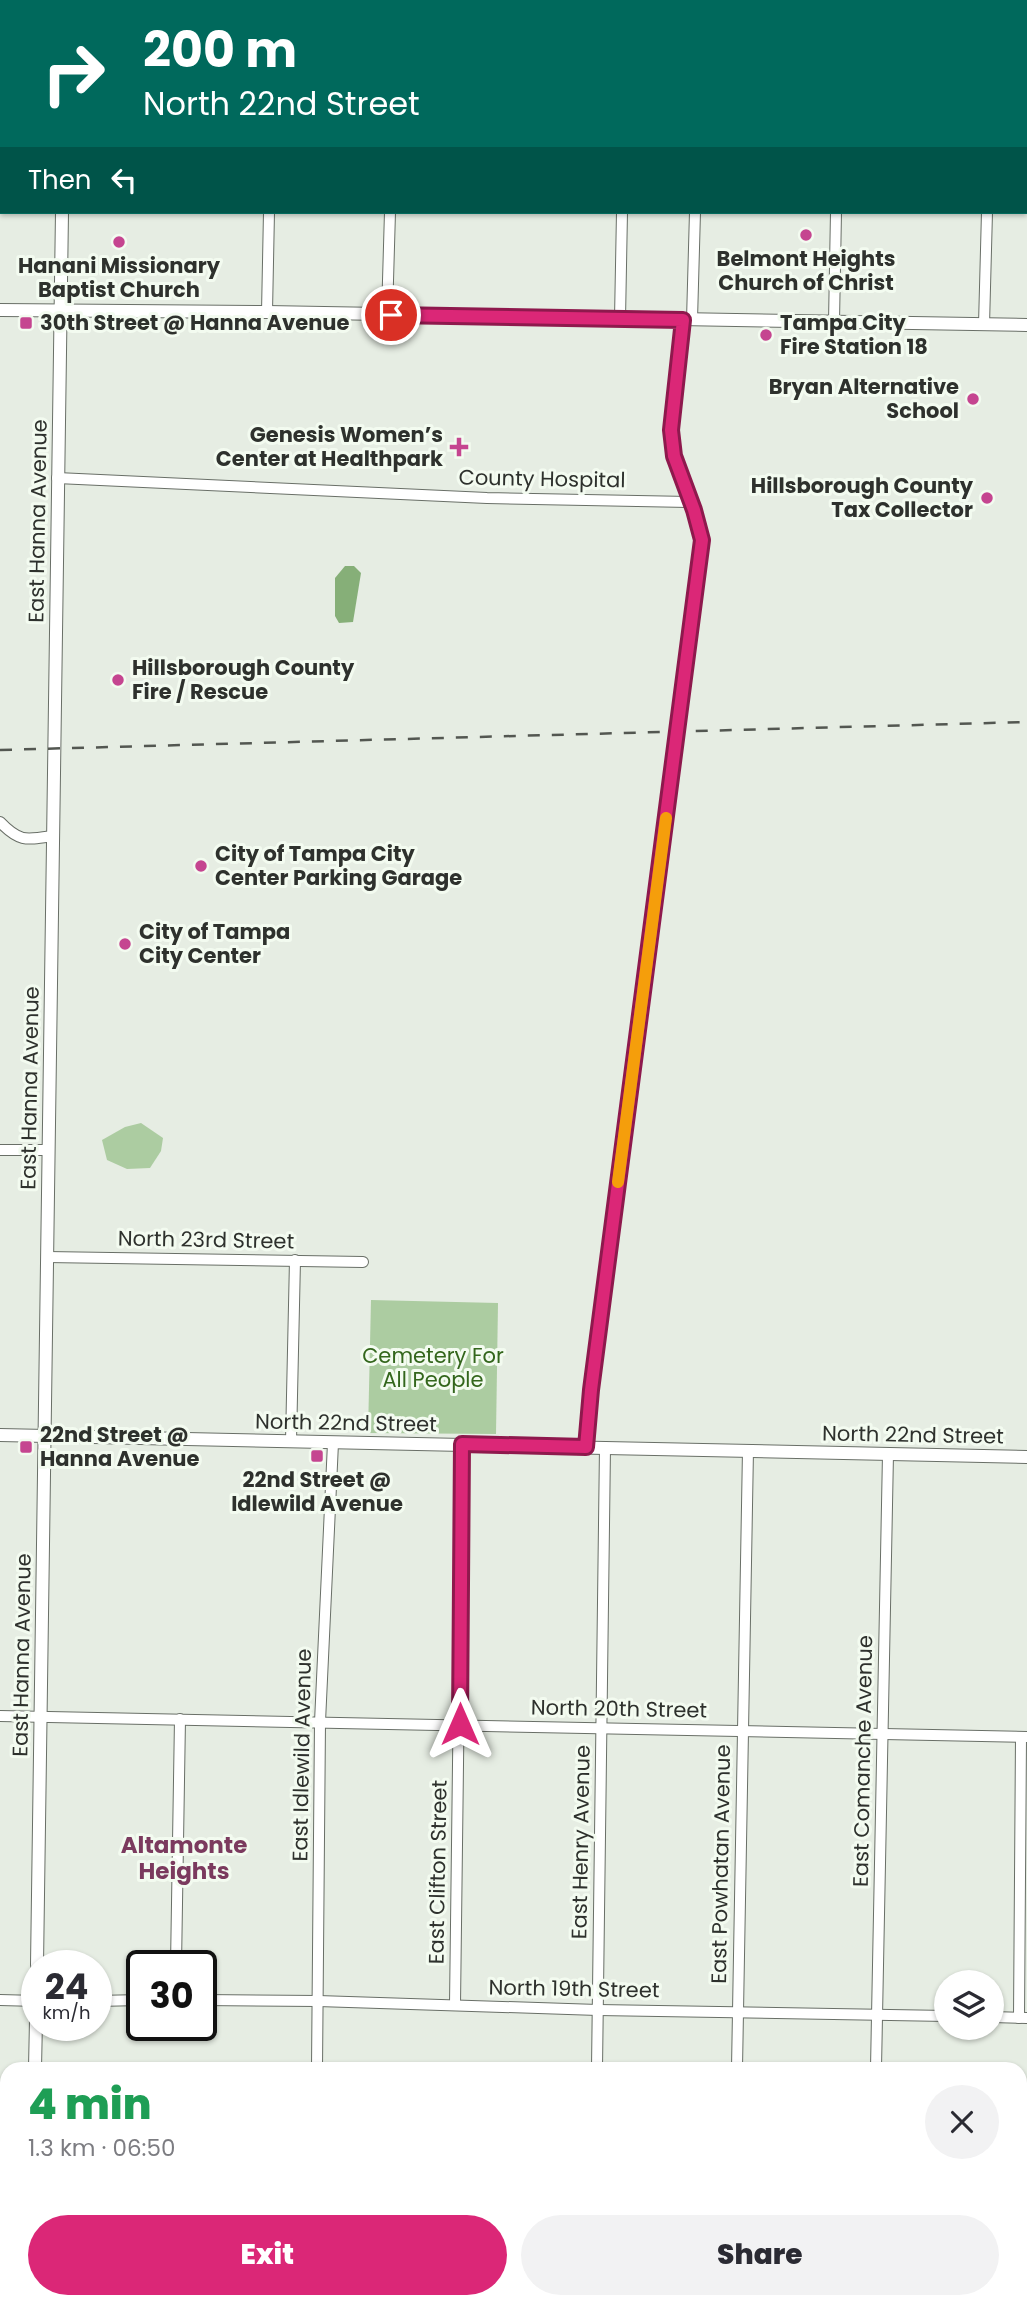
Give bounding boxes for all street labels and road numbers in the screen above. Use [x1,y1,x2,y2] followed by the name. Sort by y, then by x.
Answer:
[21,419,54,623] street label: East Hanna Avenue
[458,463,626,494] street label: County Hospital
[13,986,46,1190] street label: East Hanna Avenue
[118,1223,294,1256] street label: North 23rd Street
[255,1406,437,1439] street label: North 22nd Street
[822,1418,1004,1451] street label: North 22nd Street
[5,1553,38,1757] street label: East Hanna Avenue
[846,1635,879,1887] street label: East Comanche Avenue
[285,1648,318,1862] street label: East Idlewild Avenue
[531,1692,707,1725] street label: North 20th Street
[704,1744,737,1984] street label: East Powhatan Avenue
[564,1745,597,1939] street label: East Henry Avenue
[421,1780,454,1964] street label: East Clifton Street
[488,1973,660,2004] street label: North 19th Street

